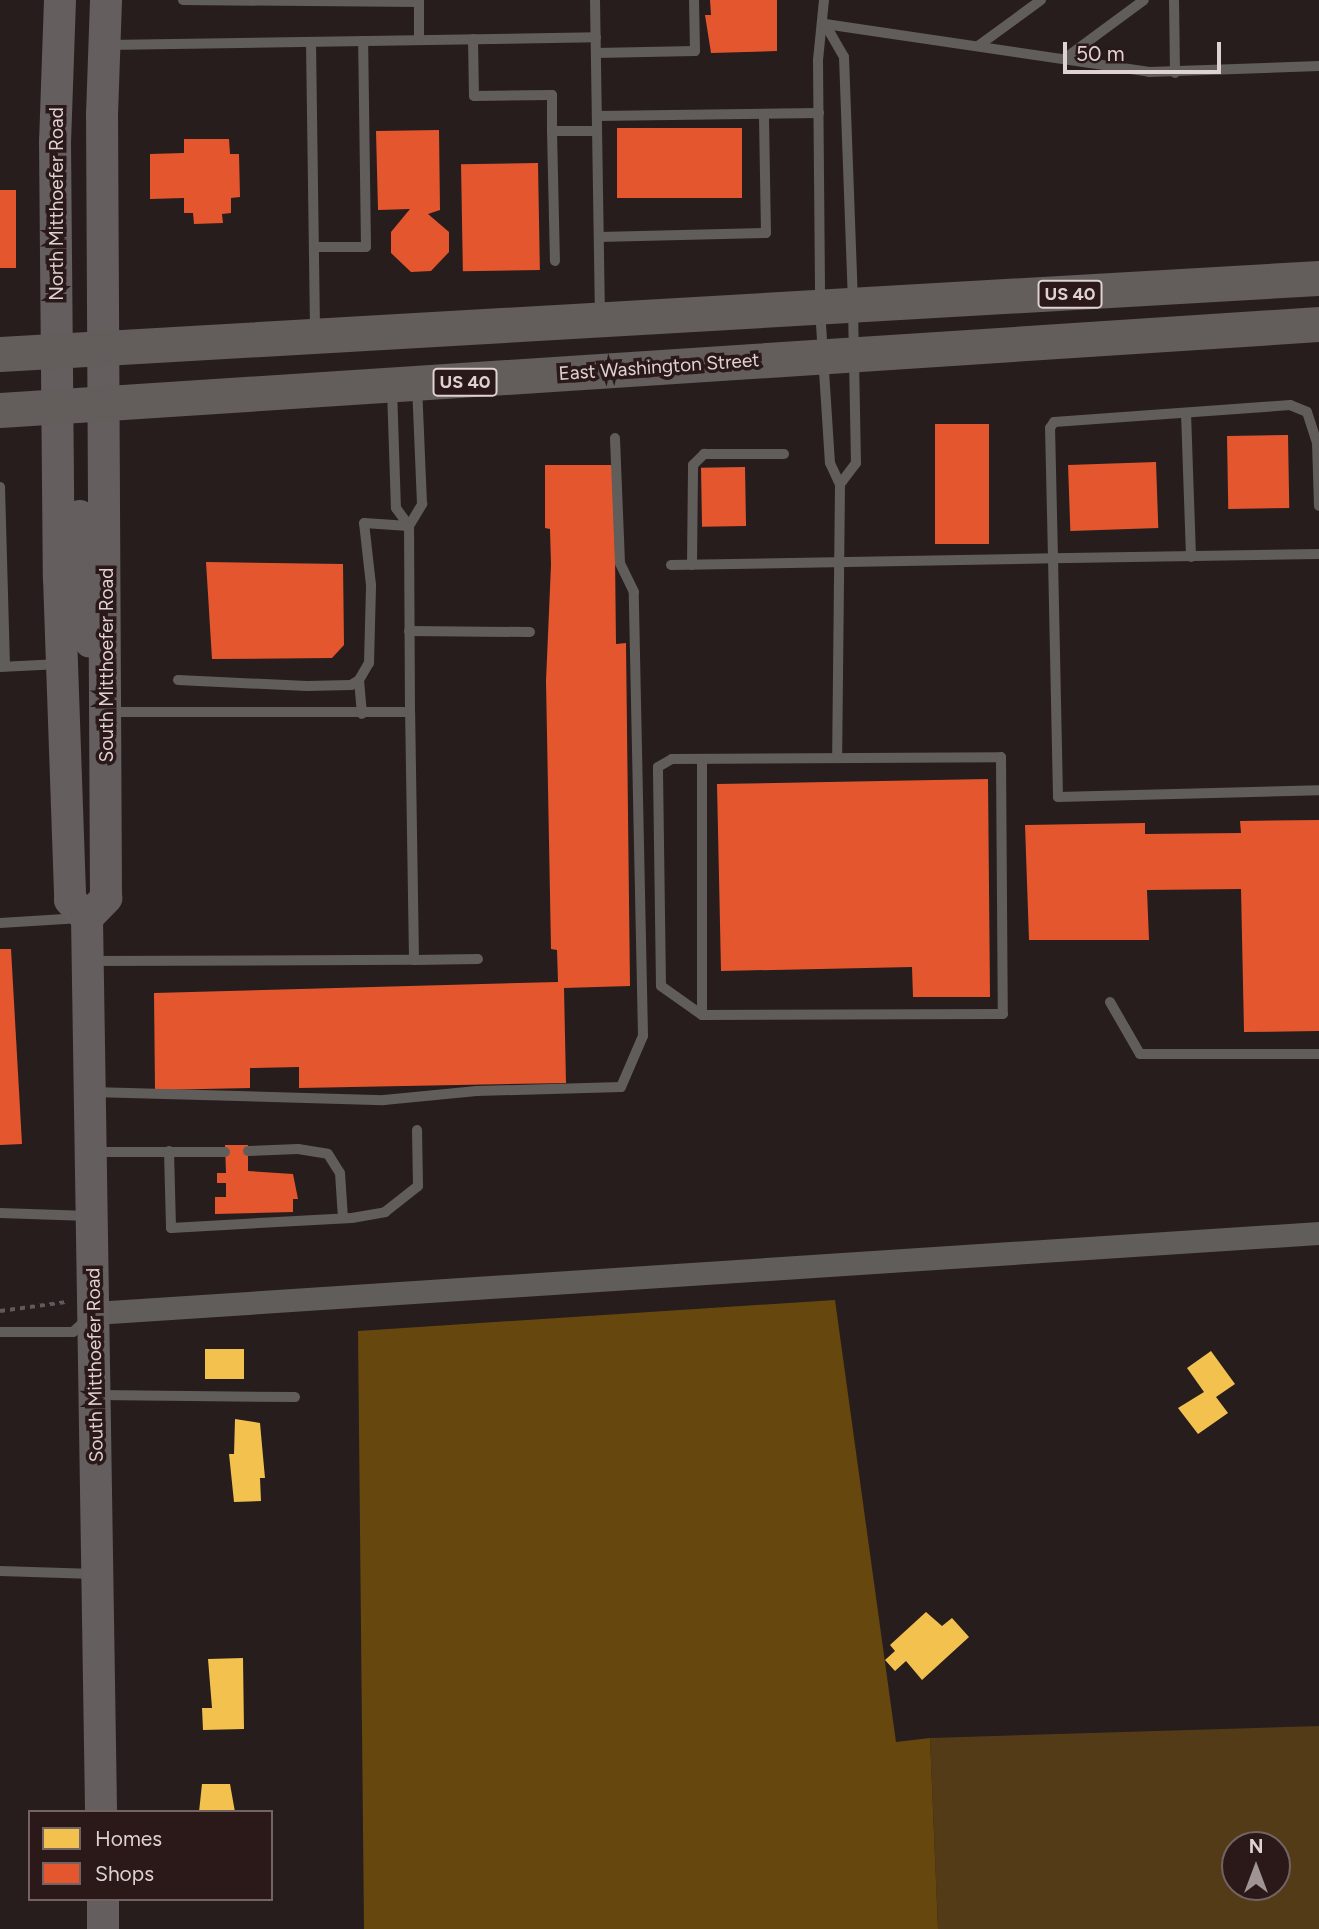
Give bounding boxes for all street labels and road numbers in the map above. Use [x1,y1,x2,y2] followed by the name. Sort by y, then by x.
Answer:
[46,107,68,301] street label: North Mitthoefer Road
[1037,280,1103,308] road number: US 40
[558,349,760,385] street label: East Washington Street
[432,368,498,396] road number: US 40
[96,568,118,762] street label: South Mitthoefer Road
[82,1267,108,1463] street label: South Mitthoefer Road

